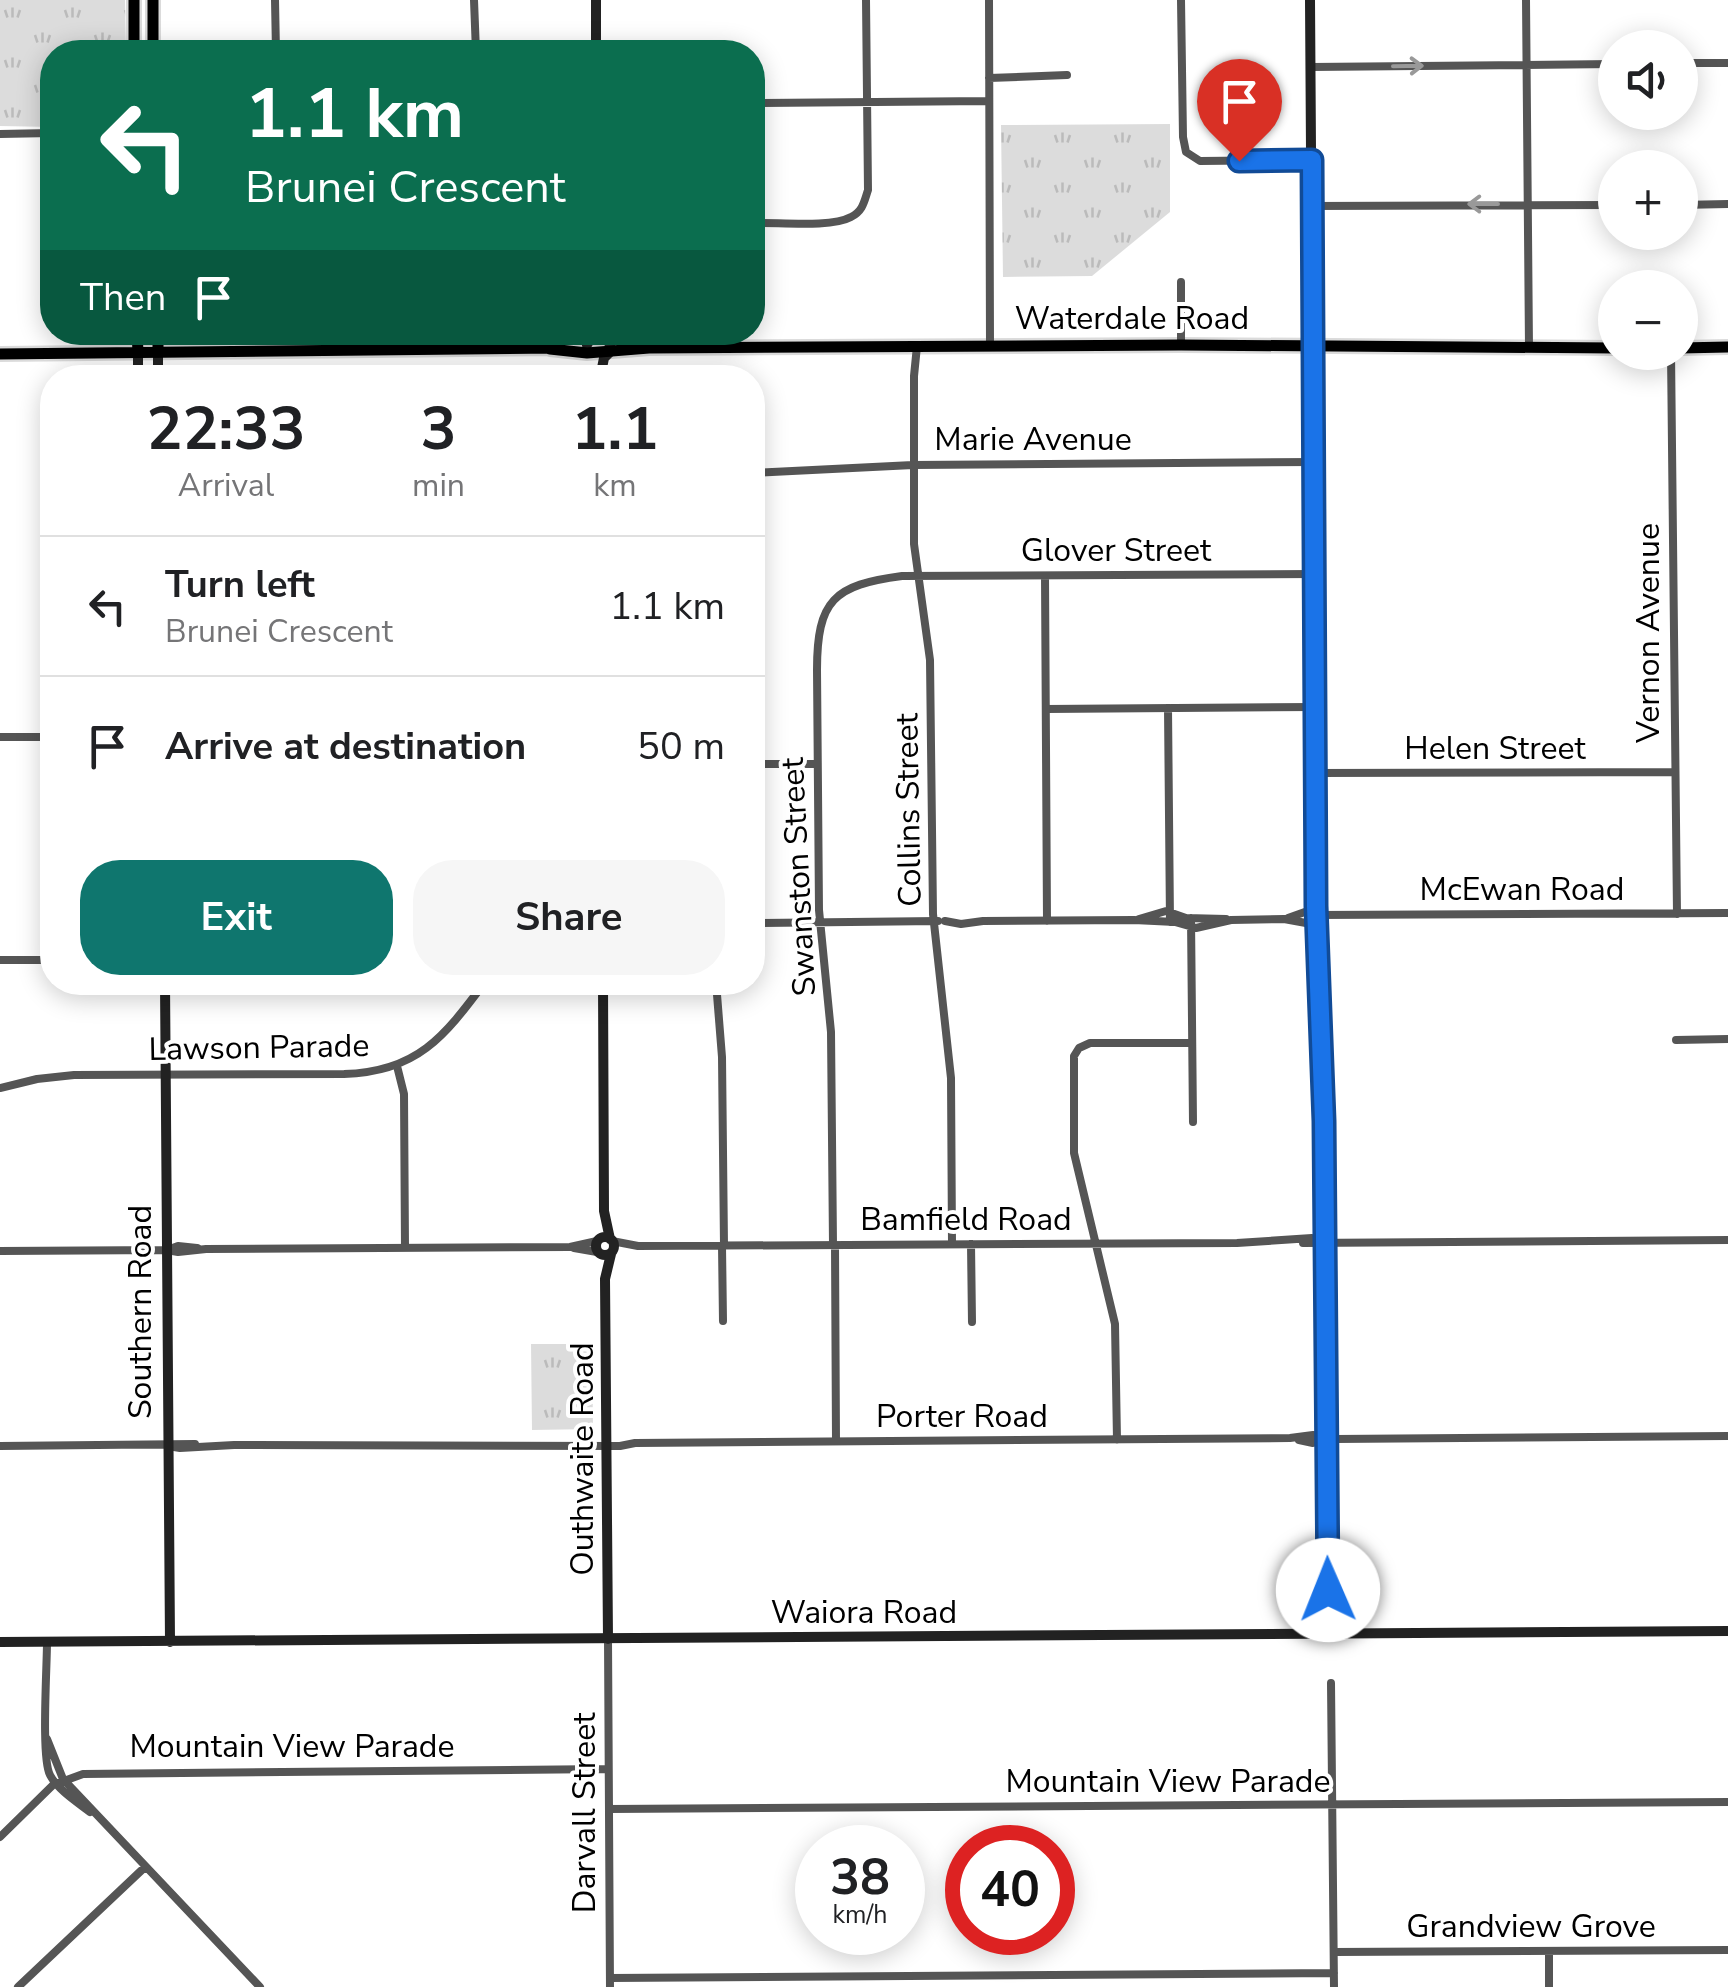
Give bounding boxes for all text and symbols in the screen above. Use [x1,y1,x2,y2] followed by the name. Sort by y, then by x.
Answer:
[1598,30,1698,370] map controls
[1598,30,1698,130] button: sound
[1392,56,1424,76] one-way arrow
[1197,59,1282,162] pin
[245,66,464,162] text: 1.1 km
[1212,74,1267,129] icon: arrive
[80,80,210,210] icon: left
[1598,150,1698,250] button: +
[245,157,566,218] text: Brunei Crescent
[1467,195,1499,214] one-way arrow
[186,270,241,325] icon: arrive
[1598,270,1698,370] button: −
[80,272,166,323] text: Then
[1015,297,1249,340] street label: Waterdale Road
[147,388,305,470] text: 22:33
[420,388,456,470] text: 3
[572,388,658,470] text: 1.1
[934,418,1132,461] street label: Marie Avenue
[178,464,274,507] text: Arrival
[412,464,465,507] text: min
[593,464,637,507] text: km
[1627,523,1670,744] street label: Vernon Avenue
[1021,529,1212,572] street label: Glover Street
[165,559,315,610] text: Turn left
[80,579,135,634] icon: left
[609,581,725,632] text: 1.1 km
[165,610,393,653] text: Brunei Crescent
[885,712,932,907] street label: Collins Street
[80,719,135,774] icon: arrive
[165,721,526,772] text: Arrive at destination
[637,721,725,772] text: 50 m
[1404,727,1587,770] street label: Helen Street
[771,756,826,997] street label: Swanston Street
[80,860,393,975] button: Exit
[413,860,725,975] button: Share
[1420,868,1624,911] street label: McEwan Road
[148,1024,370,1071] street label: Lawson Parade
[860,1198,1072,1241] street label: Bamfield Road
[119,1205,162,1419] street label: Southern Road
[561,1342,604,1576] street label: Outhwaite Road
[876,1395,1048,1438] street label: Porter Road
[1276,1538,1380,1642] position arrow
[771,1591,957,1634] street label: Waiora Road
[563,1712,606,1913] street label: Darvall Street
[129,1725,455,1768] street label: Mountain View Parade
[1005,1760,1331,1803] street label: Mountain View Parade
[945,1825,1075,1955] speed limit sign: 40
[830,1843,890,1912] text: 38
[832,1898,888,1932] text: km/h
[1406,1905,1656,1948] street label: Grandview Grove

